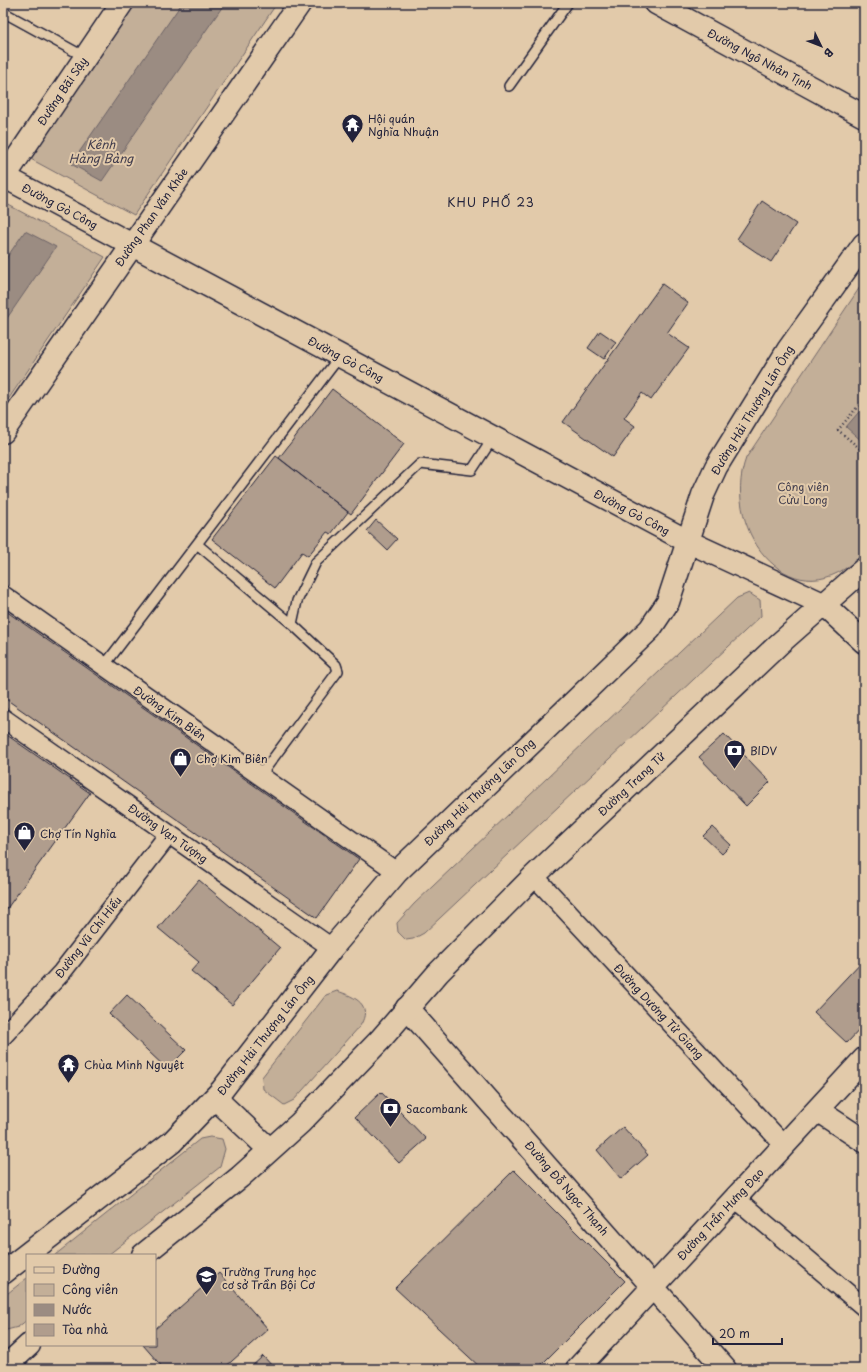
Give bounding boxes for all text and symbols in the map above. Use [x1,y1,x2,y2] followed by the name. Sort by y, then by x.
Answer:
[704,24,816,94] street label: Đường Ngô Nhân Tịnh
[801,26,841,66] north arrow
[820,45,837,62] text: B
[33,53,91,129] street label: Đường Bãi Sậy
[368,110,439,140] place label: Hội quán Nghĩa Nhuận
[340,111,366,144] temple icon: Hội quán Nghĩa Nhuận
[69,135,134,167] water label: Kênh Hàng Bàng
[110,164,192,270] street label: Đường Phan Văn Khỏe
[19,179,101,233] street label: Đường Gò Công
[447,193,535,211] district label: KHU PHỐ 23
[305,332,387,386] street label: Đường Gò Công
[706,342,798,478] street label: Đường Hải Thượng Lãn Ông
[777,478,829,508] park label: Công viên Cửu Long
[591,485,673,539] street label: Đường Gò Công
[130,681,210,745] street label: Đường Kim Biên
[420,734,538,850] street label: Đường Hải Thượng Lãn Ông
[722,737,748,770] bank icon: BIDV
[750,742,777,759] place label: BIDV
[168,745,194,778] shop icon: Chợ Kim Biên
[594,747,669,820] street label: Đường Trang Tử
[196,750,268,767] place label: Chợ Kim Biên
[125,799,211,867] street label: Đường Vạn Tượng
[12,820,38,853] shop icon: Chợ Tín Nghĩa
[40,825,116,842] place label: Chợ Tín Nghĩa
[51,892,125,982] street label: Đường Vũ Chí Hiếu
[610,959,708,1063] street label: Đường Dương Tử Giang
[213,971,317,1099] street label: Đường Hải Thượng Lãn Ông
[56,1051,82,1084] temple icon: Chùa Minh Nguyệt
[84,1056,184,1073] place label: Chùa Minh Nguyệt
[377,1095,403,1128] bank icon: Sacombank
[406,1100,468,1117] place label: Sacombank
[521,1137,613,1239] street label: Đường Đỗ Ngọc Thạnh
[673,1164,767,1264] street label: Đường Trần Hưng Đạo
[26,1254,156,1346] legend
[62,1260,100,1278] text: Đường
[222,1263,316,1293] place label: Trường Trung học cơ sở Trần Bội Cơ
[193,1264,219,1297] school or university icon: Trường Trung học cơ sở Trần Bội Cơ
[62,1280,118,1298] text: Công viên
[62,1300,92,1318] text: Nước
[62,1320,109,1338] text: Tòa nhà
[713,1320,782,1346] scale bar
[719,1324,750,1342] text: 20 m

